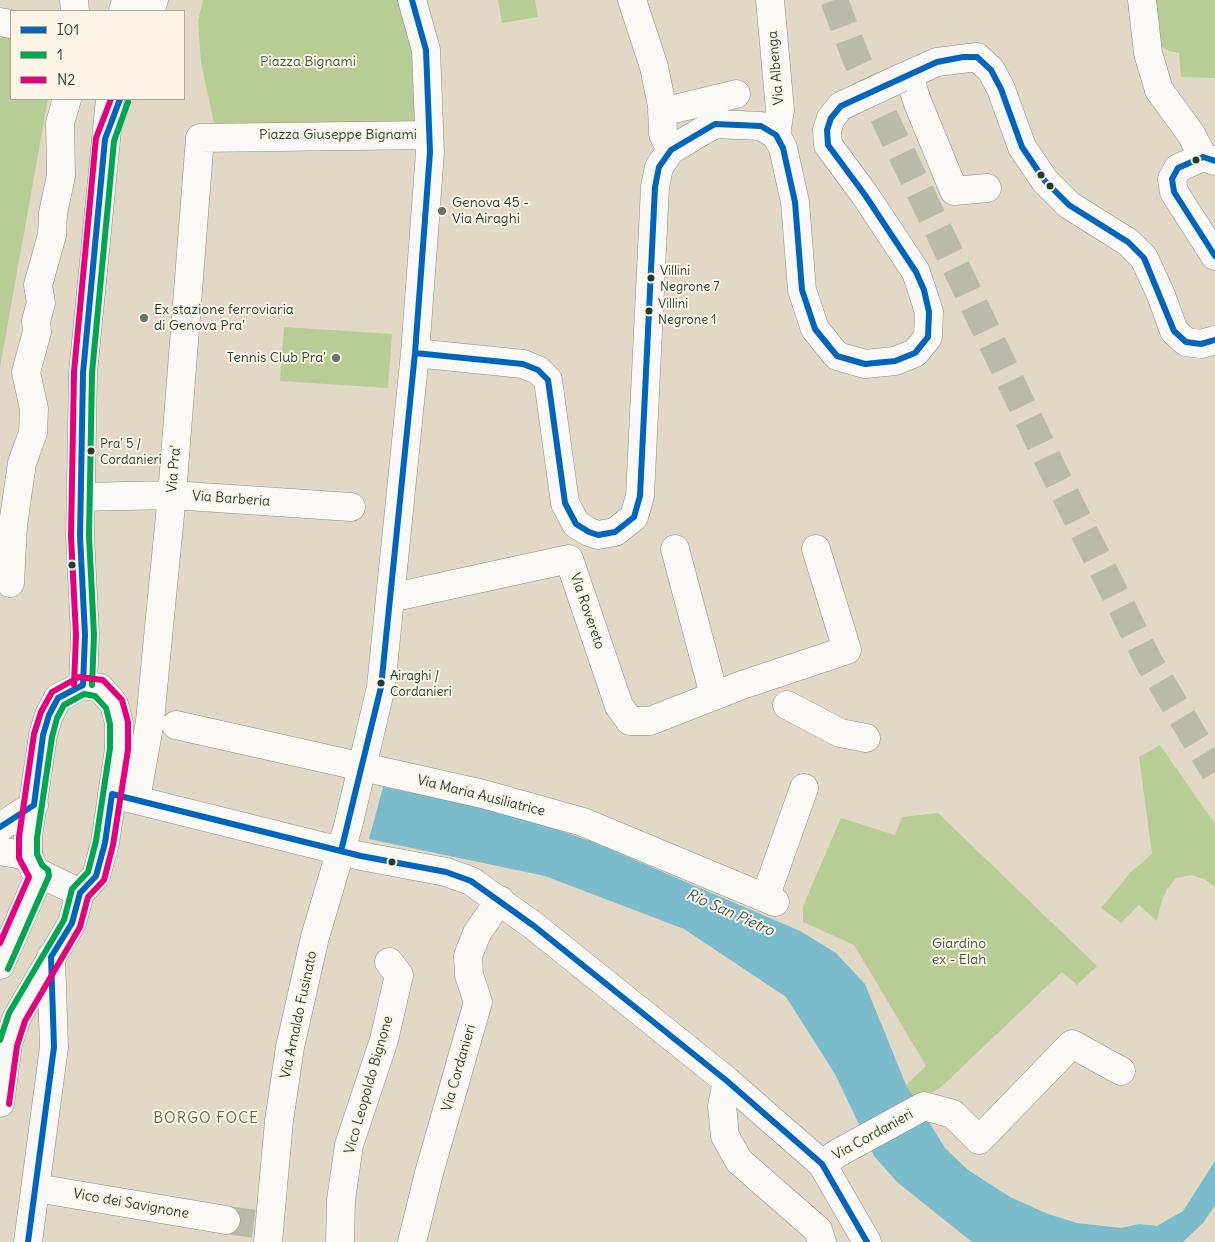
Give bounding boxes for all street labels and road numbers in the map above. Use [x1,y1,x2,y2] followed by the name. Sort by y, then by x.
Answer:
[764,30,788,106] street label: Via Albenga
[259,127,417,143] street label: Piazza Giuseppe Bignami
[164,444,184,494] street label: Via Pra'
[191,488,271,510] street label: Via Barberia
[566,571,608,651] street label: Via Rovereto
[415,772,547,820] street label: Via Maria Ausiliatrice
[277,950,321,1080] street label: Via Arnaldo Fusinato
[341,1014,397,1156] street label: Vico Leopoldo Bignone
[439,1023,479,1113] street label: Via Cordanieri
[830,1106,916,1164] street label: Via Cordanieri
[72,1186,190,1222] street label: Vico dei Savignone

